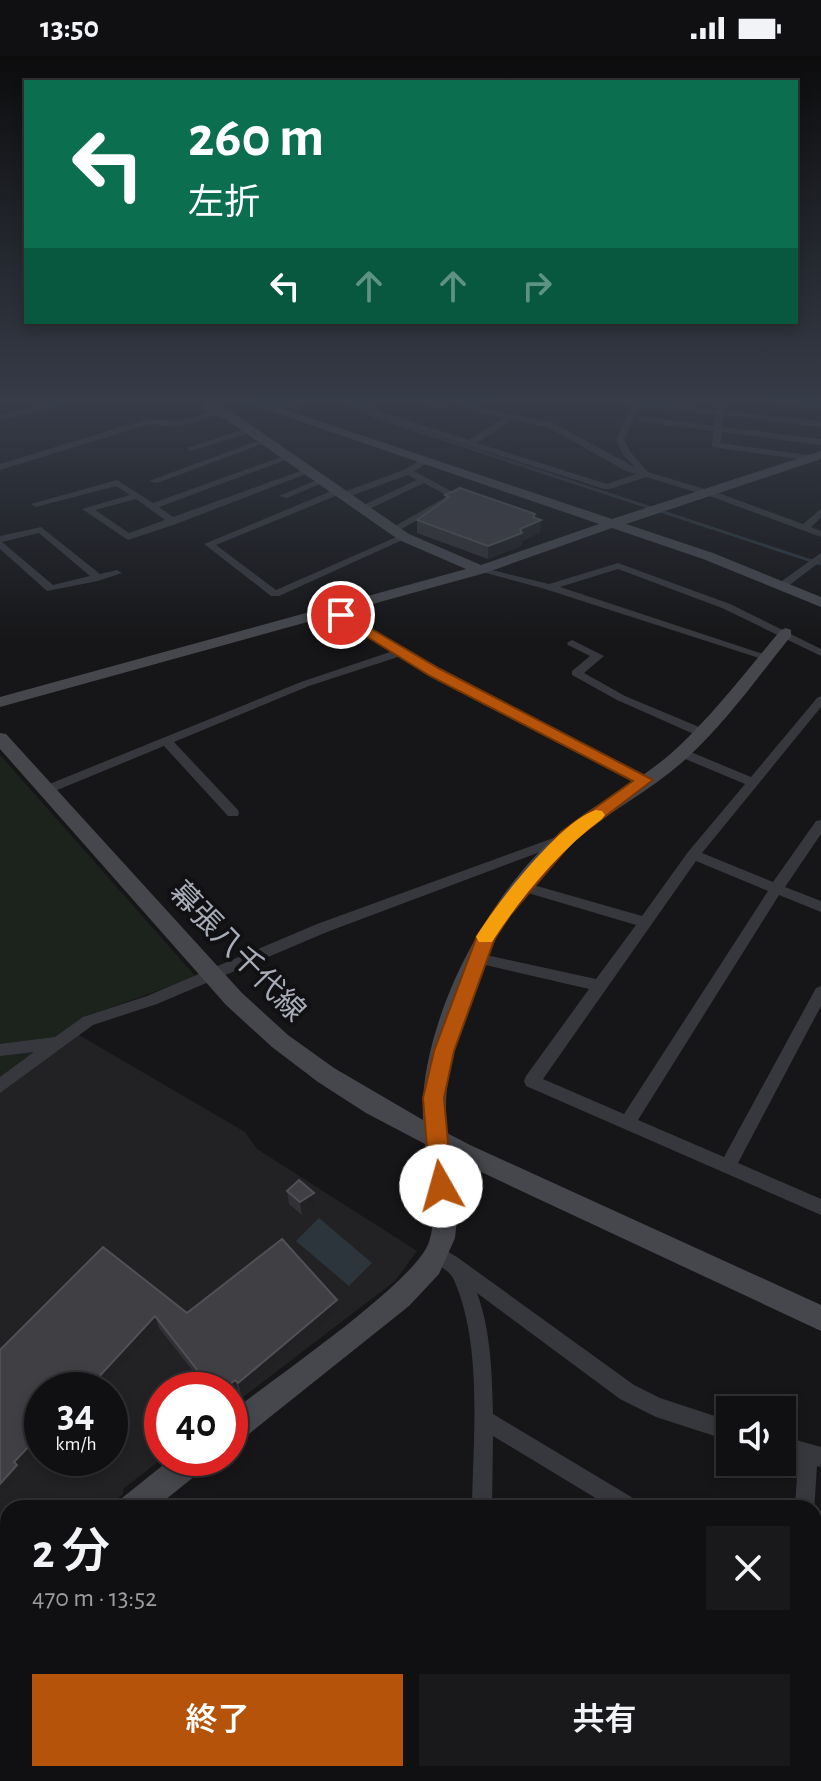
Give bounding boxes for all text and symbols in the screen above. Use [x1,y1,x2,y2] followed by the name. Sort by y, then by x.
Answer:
[40,13,99,43] text: 13:50
[188,110,324,166] text: 260 m
[56,112,160,216] icon: left
[188,185,260,221] text: 左折
[263,264,307,308] icon: left
[347,264,391,308] icon: ahead
[431,264,475,308] icon: ahead
[515,264,559,308] icon: right
[307,581,375,649] pin
[319,593,363,637] icon: arrive
[164,875,312,1027] street label: 幕張八千代線
[399,1144,483,1228] position arrow
[144,1372,248,1476] speed limit sign: 40
[57,1394,95,1434] text: 34
[716,1396,796,1476] map controls
[716,1396,796,1476] button: sound
[55,1434,97,1454] text: km/h
[706,1526,790,1610] button: close
[32,1529,110,1577] text: 2 分
[32,1585,157,1611] text: 470 m · 13:52
[32,1674,403,1766] button: 終了
[419,1674,790,1766] button: 共有

